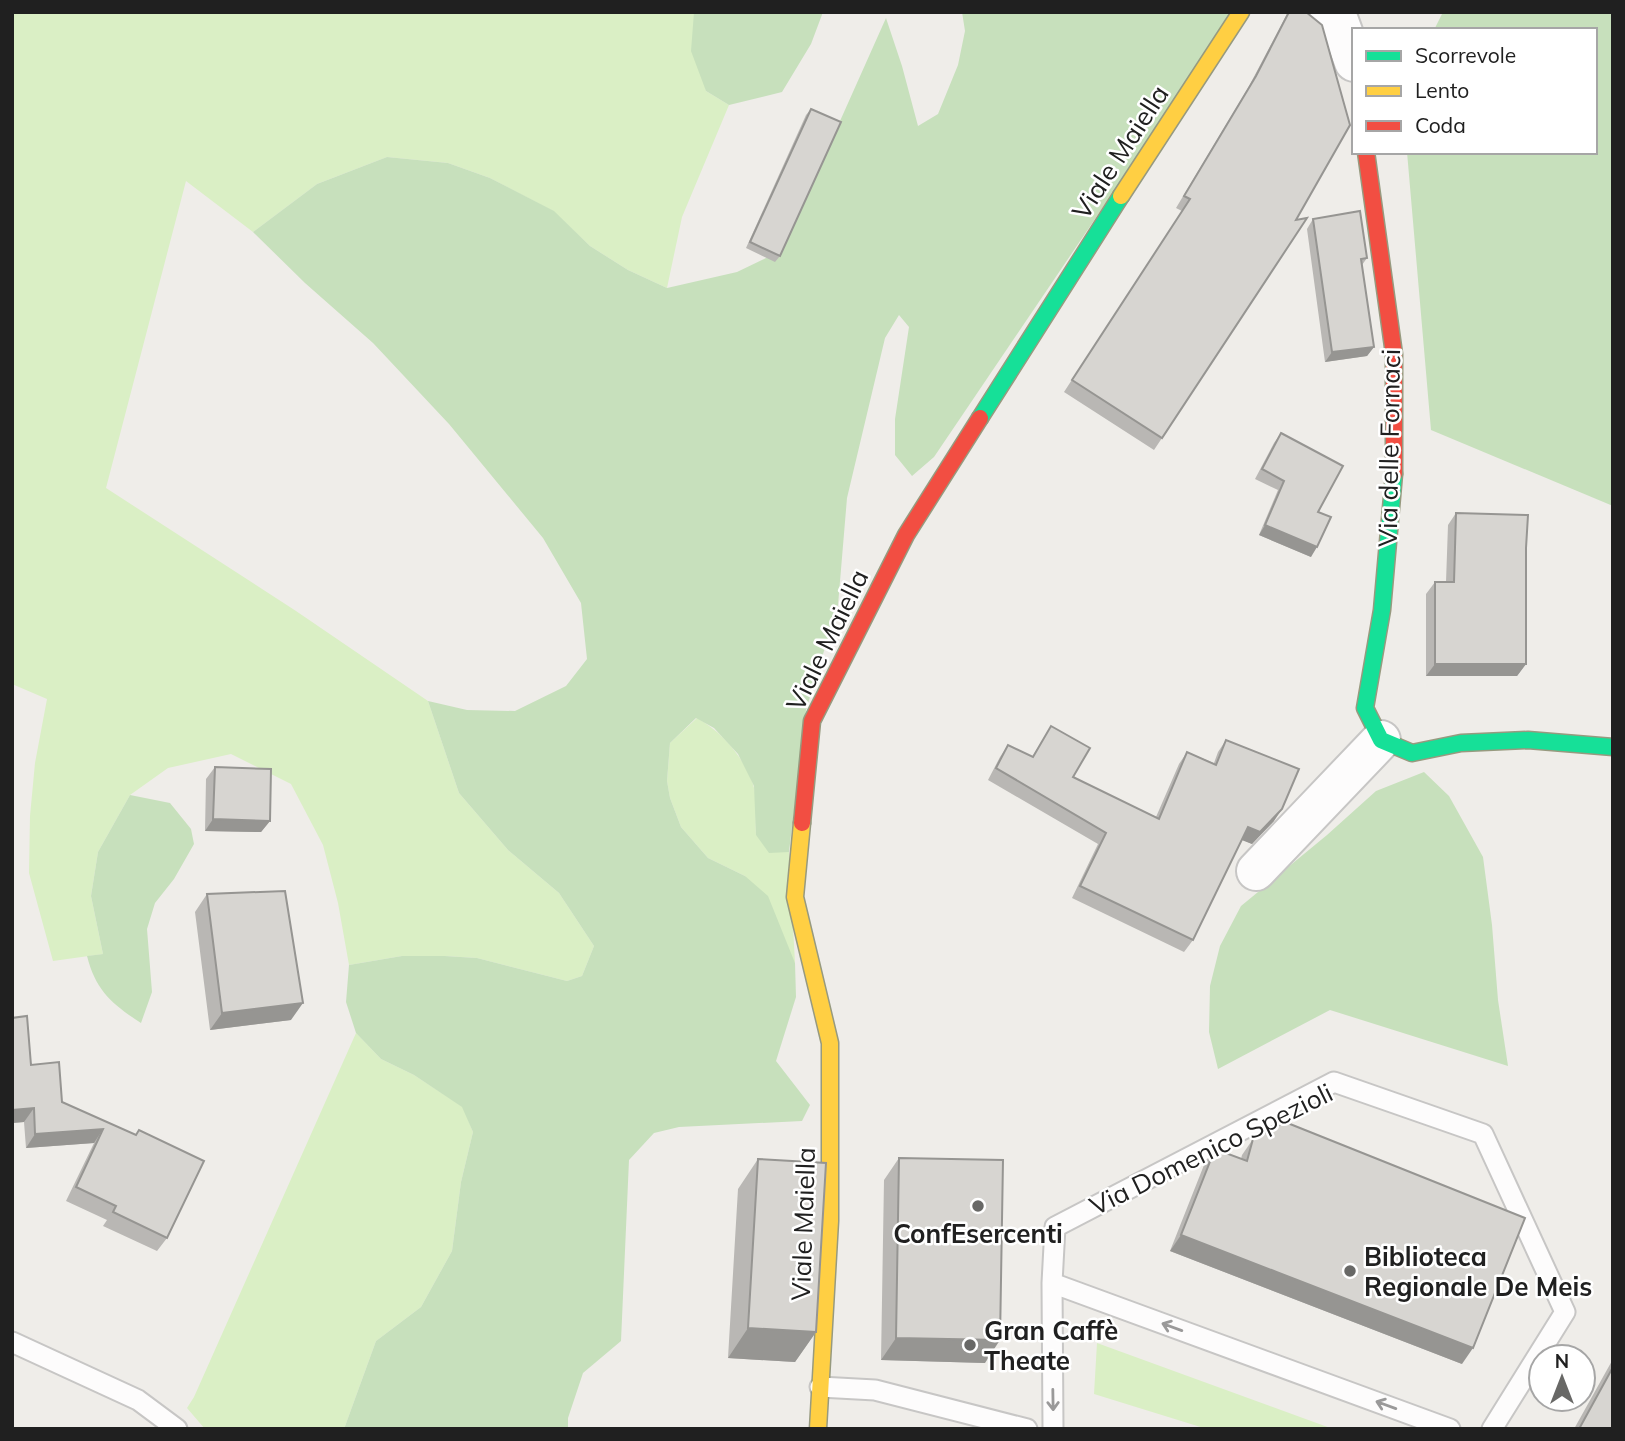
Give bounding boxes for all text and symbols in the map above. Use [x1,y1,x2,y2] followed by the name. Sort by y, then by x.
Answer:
[1352,28,1597,154] legend
[1415,42,1516,68] text: Scorrevole
[1415,77,1469,103] text: Lento
[1064,79,1176,225] street label: Viale Maiella
[1415,112,1466,138] text: Coda
[1371,349,1407,547] street label: Via delle Fornaci
[779,564,875,716] street label: Viale Maiella
[1084,1076,1338,1222] street label: Via Domenico Spezioli
[784,1147,822,1301] street label: Viale Maiella
[970,1198,986,1214] marker: ConfEsercenti
[893,1217,1063,1250] place label: ConfEsercenti
[1364,1240,1592,1303] place label: Biblioteca Regionale De Meis
[1342,1263,1358,1279] marker: Biblioteca Regionale De Meis
[984,1314,1118,1377] place label: Gran Caffè Theate
[1162,1320,1184,1332] one-way arrow
[962,1337,978,1353] marker: Gran Caffè Theate
[1527,1343,1597,1413] north arrow
[1555,1349,1569,1373] text: N
[1046,1389,1060,1412] one-way arrow
[1375,1398,1397,1411] one-way arrow

